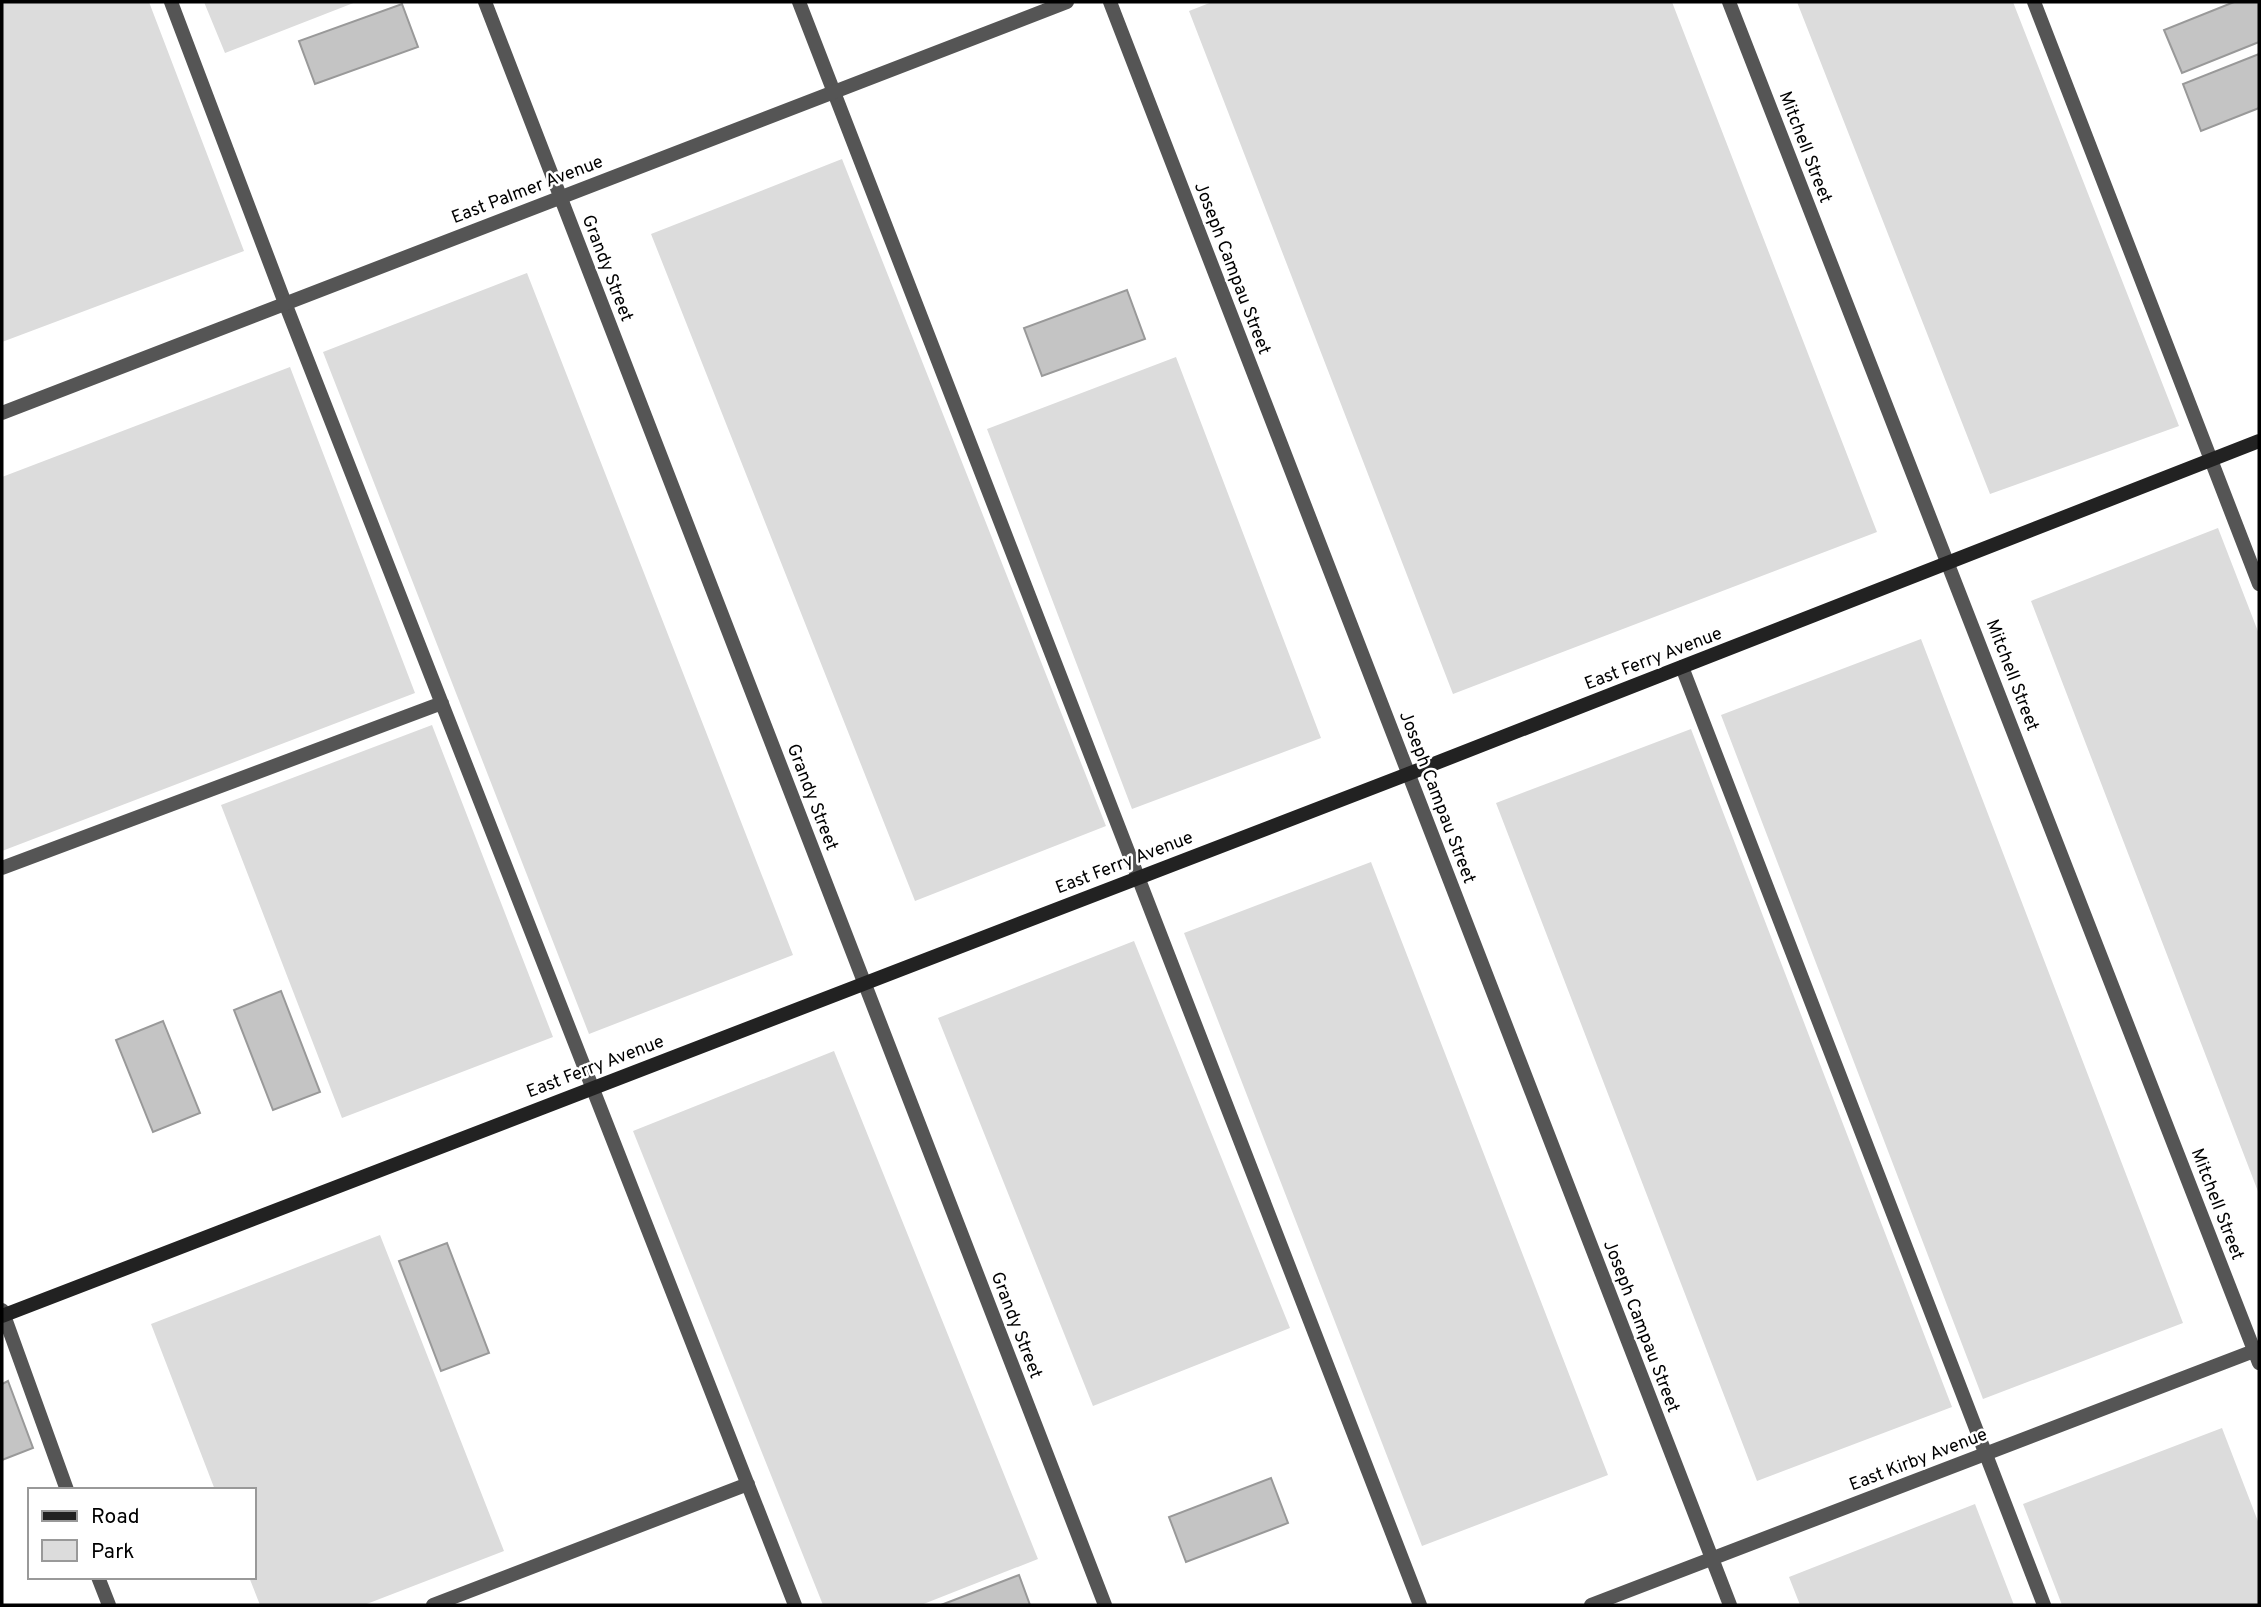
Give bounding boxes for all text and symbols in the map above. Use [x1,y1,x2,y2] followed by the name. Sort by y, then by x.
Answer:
[1773,88,1836,207] street label: Mitchell Street
[448,151,607,230] street label: East Palmer Avenue
[1188,179,1275,358] street label: Joseph Campau Street
[576,212,638,325] street label: Grandy Street
[1980,616,2043,735] street label: Mitchell Street
[1582,623,1725,696] street label: East Ferry Avenue
[1393,708,1480,887] street label: Joseph Campau Street
[781,741,843,854] street label: Grandy Street
[1053,827,1196,900] street label: East Ferry Avenue
[524,1031,667,1104] street label: East Ferry Avenue
[2185,1145,2248,1264] street label: Mitchell Street
[1597,1237,1684,1416] street label: Joseph Campau Street
[985,1269,1047,1382] street label: Grandy Street
[1846,1423,1991,1497] street label: East Kirby Avenue
[28,1488,256,1579] legend
[91,1504,140,1531] text: Road
[91,1539,134,1566] text: Park

